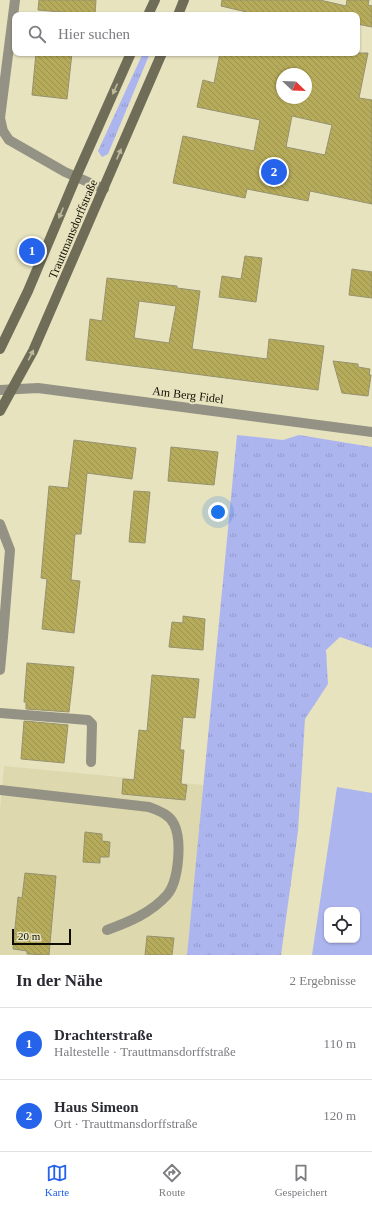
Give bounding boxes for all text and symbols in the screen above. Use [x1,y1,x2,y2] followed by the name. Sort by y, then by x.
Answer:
[12,12,360,56] search box
[26,23,48,45] icon: search
[58,26,130,42] text: Hier suchen
[276,68,312,104] north arrow
[112,83,118,94] one-way arrow
[116,148,122,159] one-way arrow
[261,157,287,187] pin: 2
[46,177,100,281] street label: Trauttmansdorffstraße
[57,208,63,220] one-way arrow
[19,236,45,266] pin: 1
[28,349,34,360] one-way arrow
[152,384,225,406] street label: Am Berg Fidel
[208,502,228,522] your location
[324,907,360,943] map controls
[324,907,360,943] button: locate
[12,927,71,946] scale bar
[18,930,40,942] text: 20 m
[16,971,103,990] text: In der Nähe
[289,973,356,988] text: 2 Ergebnisse
[54,1027,152,1043] text: Drachterstraße
[26,1036,32,1051] text: 1
[324,1036,356,1051] text: 110 m
[54,1044,236,1059] text: Haltestelle · Trauttmansdorffstraße
[54,1099,139,1115] text: Haus Simeon
[26,1108,32,1123] text: 2
[323,1108,356,1123] text: 120 m
[54,1116,197,1131] text: Ort · Trauttmansdorffstraße
[45,1162,69,1198] tab: Karte
[159,1162,185,1198] tab: Route
[275,1162,327,1198] tab: Gespeichert

